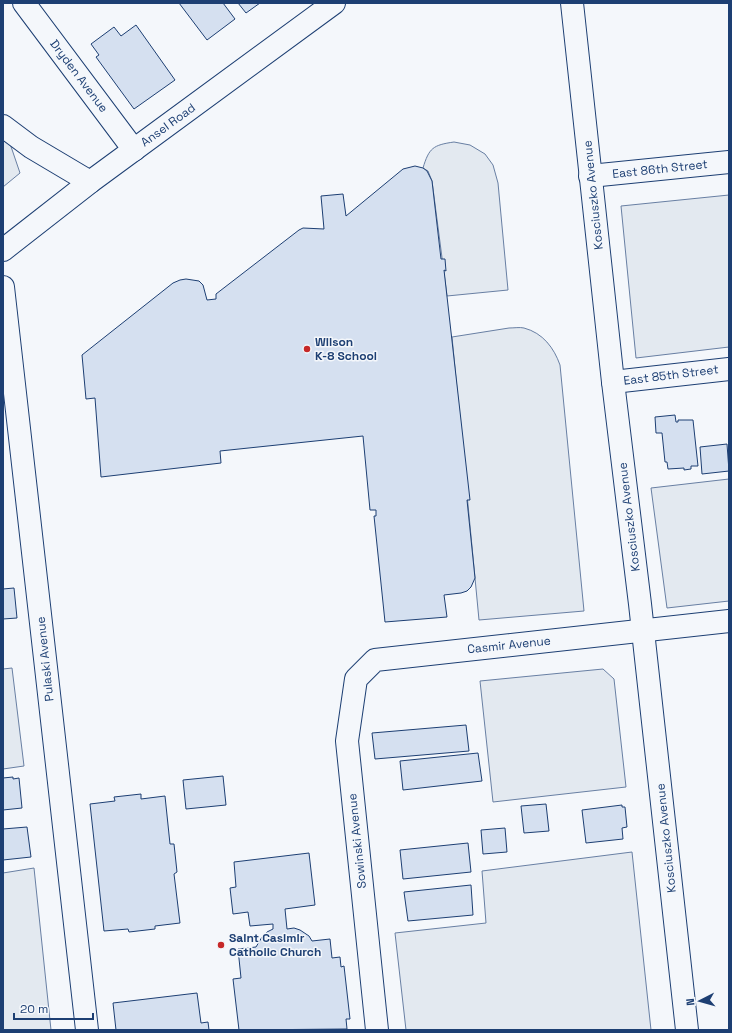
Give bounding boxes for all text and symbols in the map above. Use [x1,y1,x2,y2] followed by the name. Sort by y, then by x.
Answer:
[46,36,112,116] street label: Dryden Avenue
[137,100,199,150] street label: Ansel Road
[579,140,607,250] street label: Kosciuszko Avenue
[611,156,709,182] street label: East 86th Street
[315,334,377,364] place label: Wilson K-8 School
[302,344,312,354] marker: Wilson K-8 School
[623,361,719,389] street label: East 85th Street
[614,462,644,572] street label: Kosciuszko Avenue
[33,616,57,702] street label: Pulaski Avenue
[466,633,552,657] street label: Casmir Avenue
[652,783,680,893] street label: Kosciuszko Avenue
[344,793,370,889] street label: Sowinski Avenue
[229,930,321,960] place label: Saint Casimir Catholic Church
[216,940,226,950] marker: Saint Casimir Catholic Church
[680,981,720,1021] north arrow
[14,995,93,1021] scale bar
[683,998,697,1006] text: N
[20,1001,48,1017] text: 20 m

